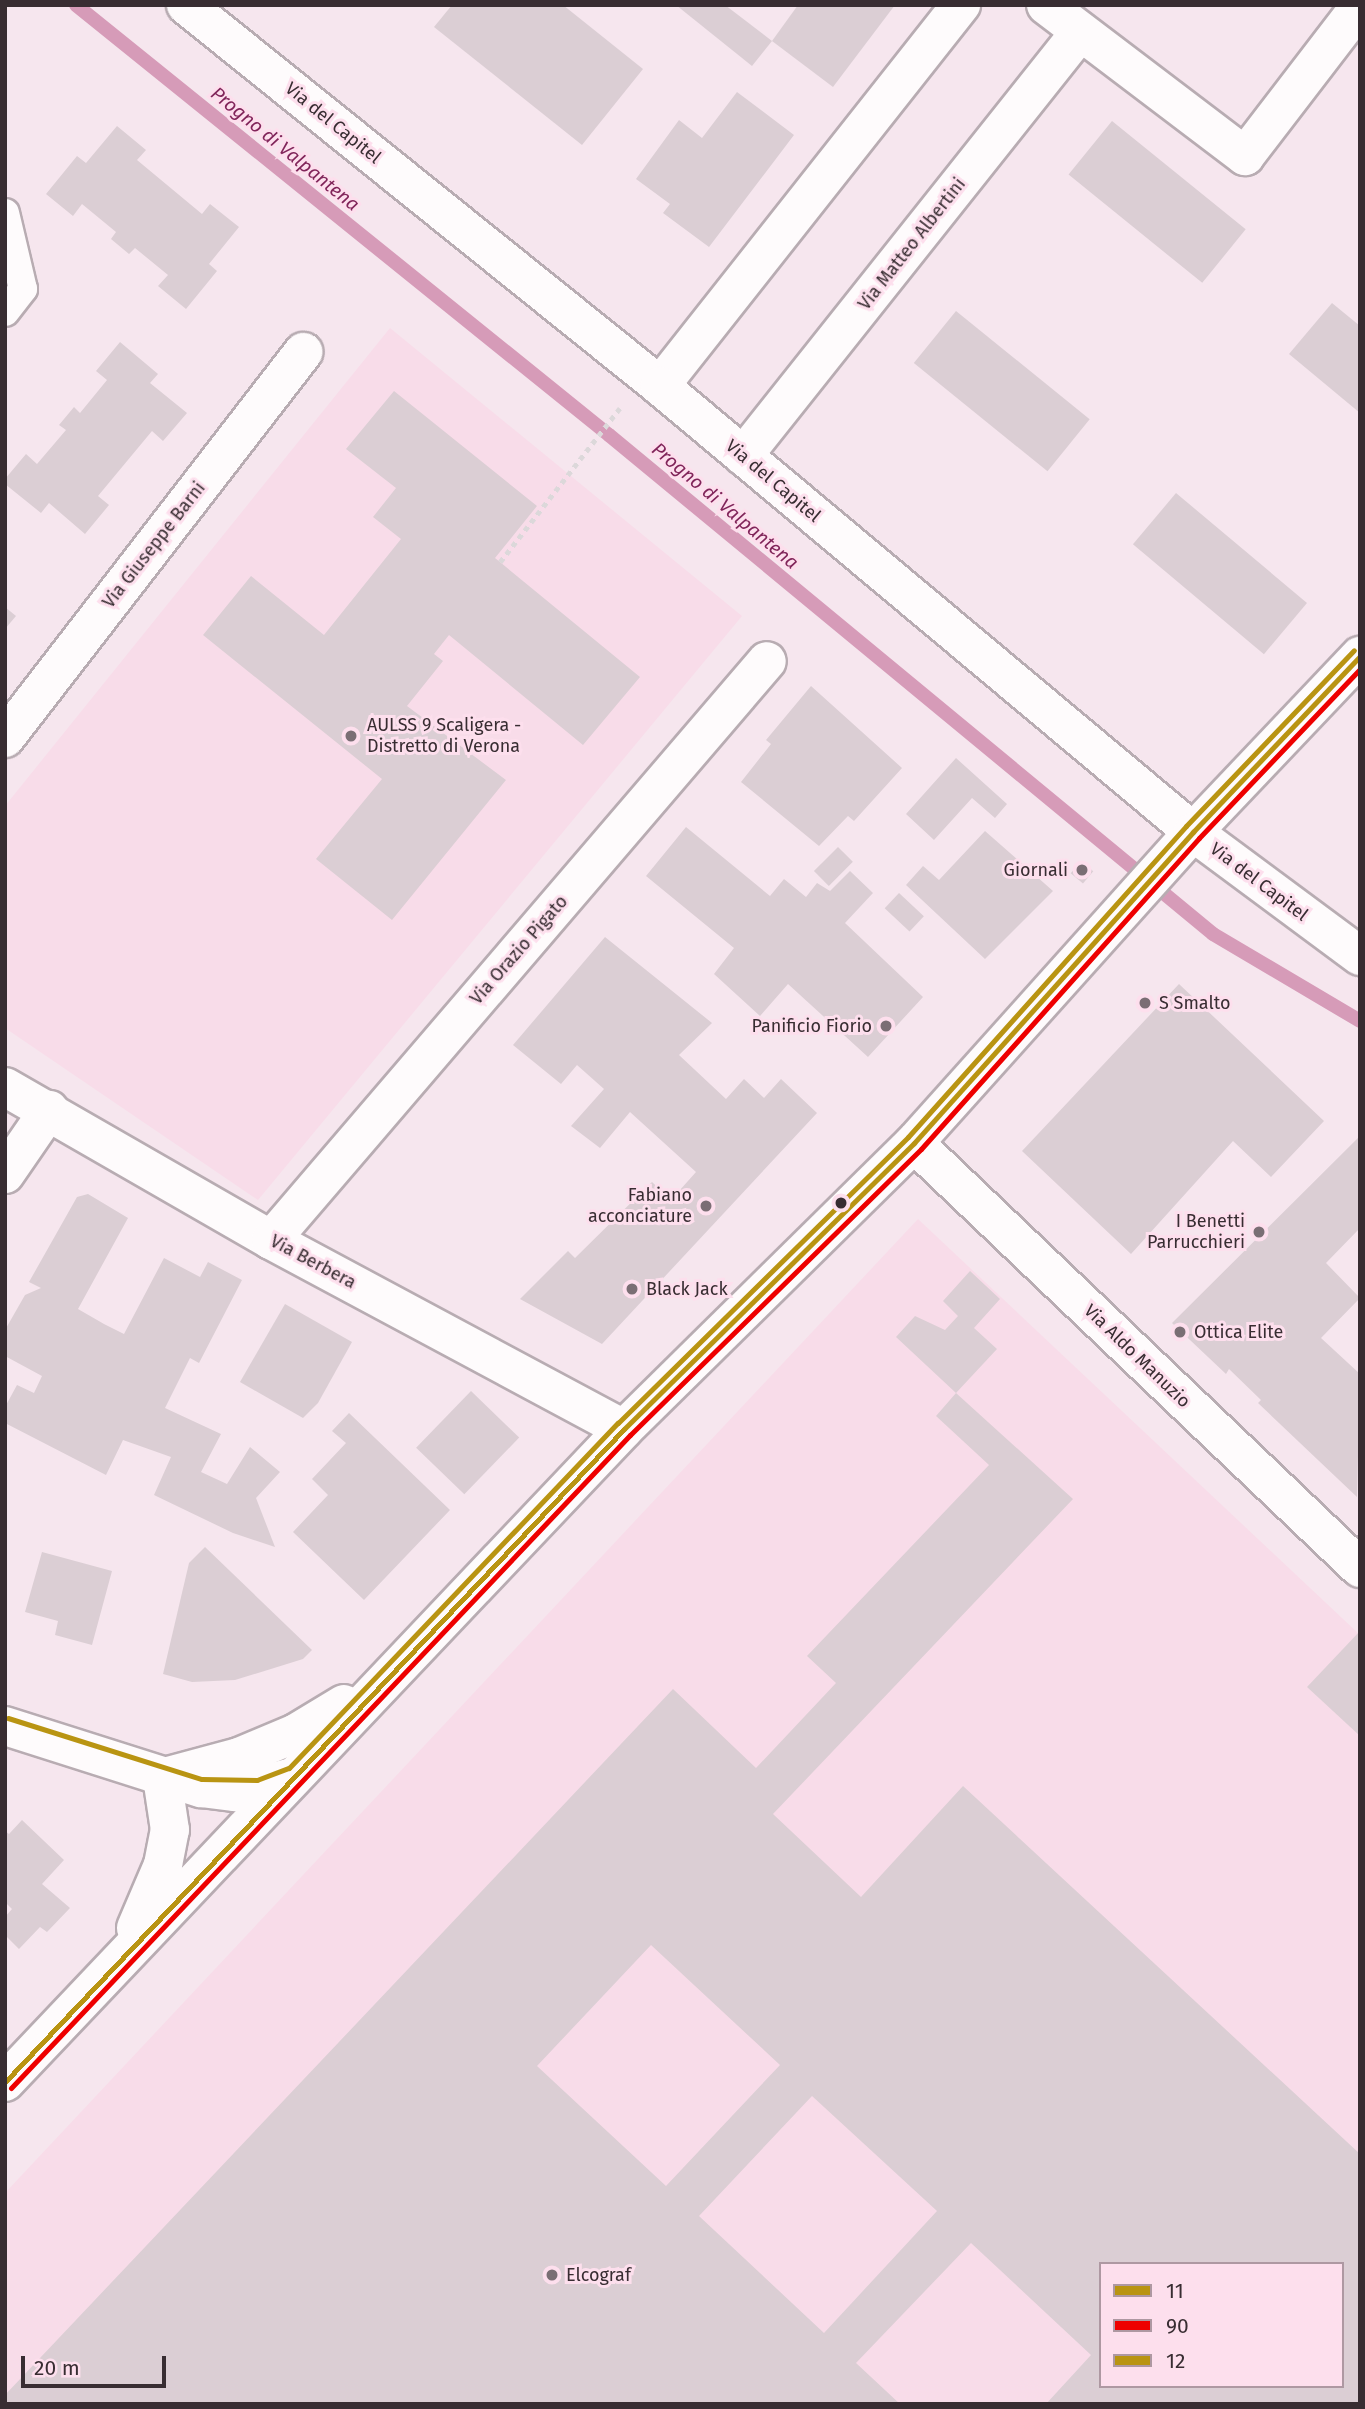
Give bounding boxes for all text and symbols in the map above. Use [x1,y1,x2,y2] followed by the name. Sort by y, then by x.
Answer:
[281,78,385,168] street label: Via del Capitel
[206,82,364,216] water label: Progno di Valpantena
[854,174,970,314] street label: Via Matteo Albertini
[721,435,825,527] street label: Via del Capitel
[647,438,803,574] water label: Progno di Valpantena
[98,478,210,612] street label: Via Giuseppe Barni
[367,715,521,758] place label: AULSS 9 Scaligera - Distretto di Verona
[341,726,361,746] marker: AULSS 9 Scaligera - Distretto di Verona
[1206,838,1312,926] street label: Via del Capitel
[1004,859,1068,881] place label: Giornali
[1074,862,1090,878] marker: Giornali
[466,891,572,1009] street label: Via Orazio Pigato
[1159,992,1230,1014] place label: S Smalto
[1137,995,1153,1011] marker: S Smalto
[751,1015,872,1037] place label: Panificio Fiorio
[878,1018,894,1034] marker: Panificio Fiorio
[588,1185,692,1228] place label: Fabiano acconciature
[834,1196,848,1210] unlabelled marker
[698,1198,714,1214] marker: Fabiano acconciature
[1147,1211,1245,1254] place label: I Benetti Parrucchieri
[1251,1224,1267,1240] marker: I Benetti Parrucchieri
[266,1230,360,1294] street label: Via Berbera
[646,1278,728,1300] place label: Black Jack
[624,1281,640,1297] marker: Black Jack
[1079,1300,1195,1412] street label: Via Aldo Manuzio
[1194,1321,1283,1343] place label: Ottica Elite
[1172,1324,1188,1340] marker: Ottica Elite
[1099,2262,1344,2388] legend
[566,2264,631,2286] place label: Elcograf
[544,2267,560,2283] marker: Elcograf
[1166,2278,1184,2304] text: 11
[1166,2313,1189,2339] text: 90
[24,2342,170,2386] scale bar
[1166,2348,1186,2374] text: 12
[34,2355,80,2381] text: 20 m

